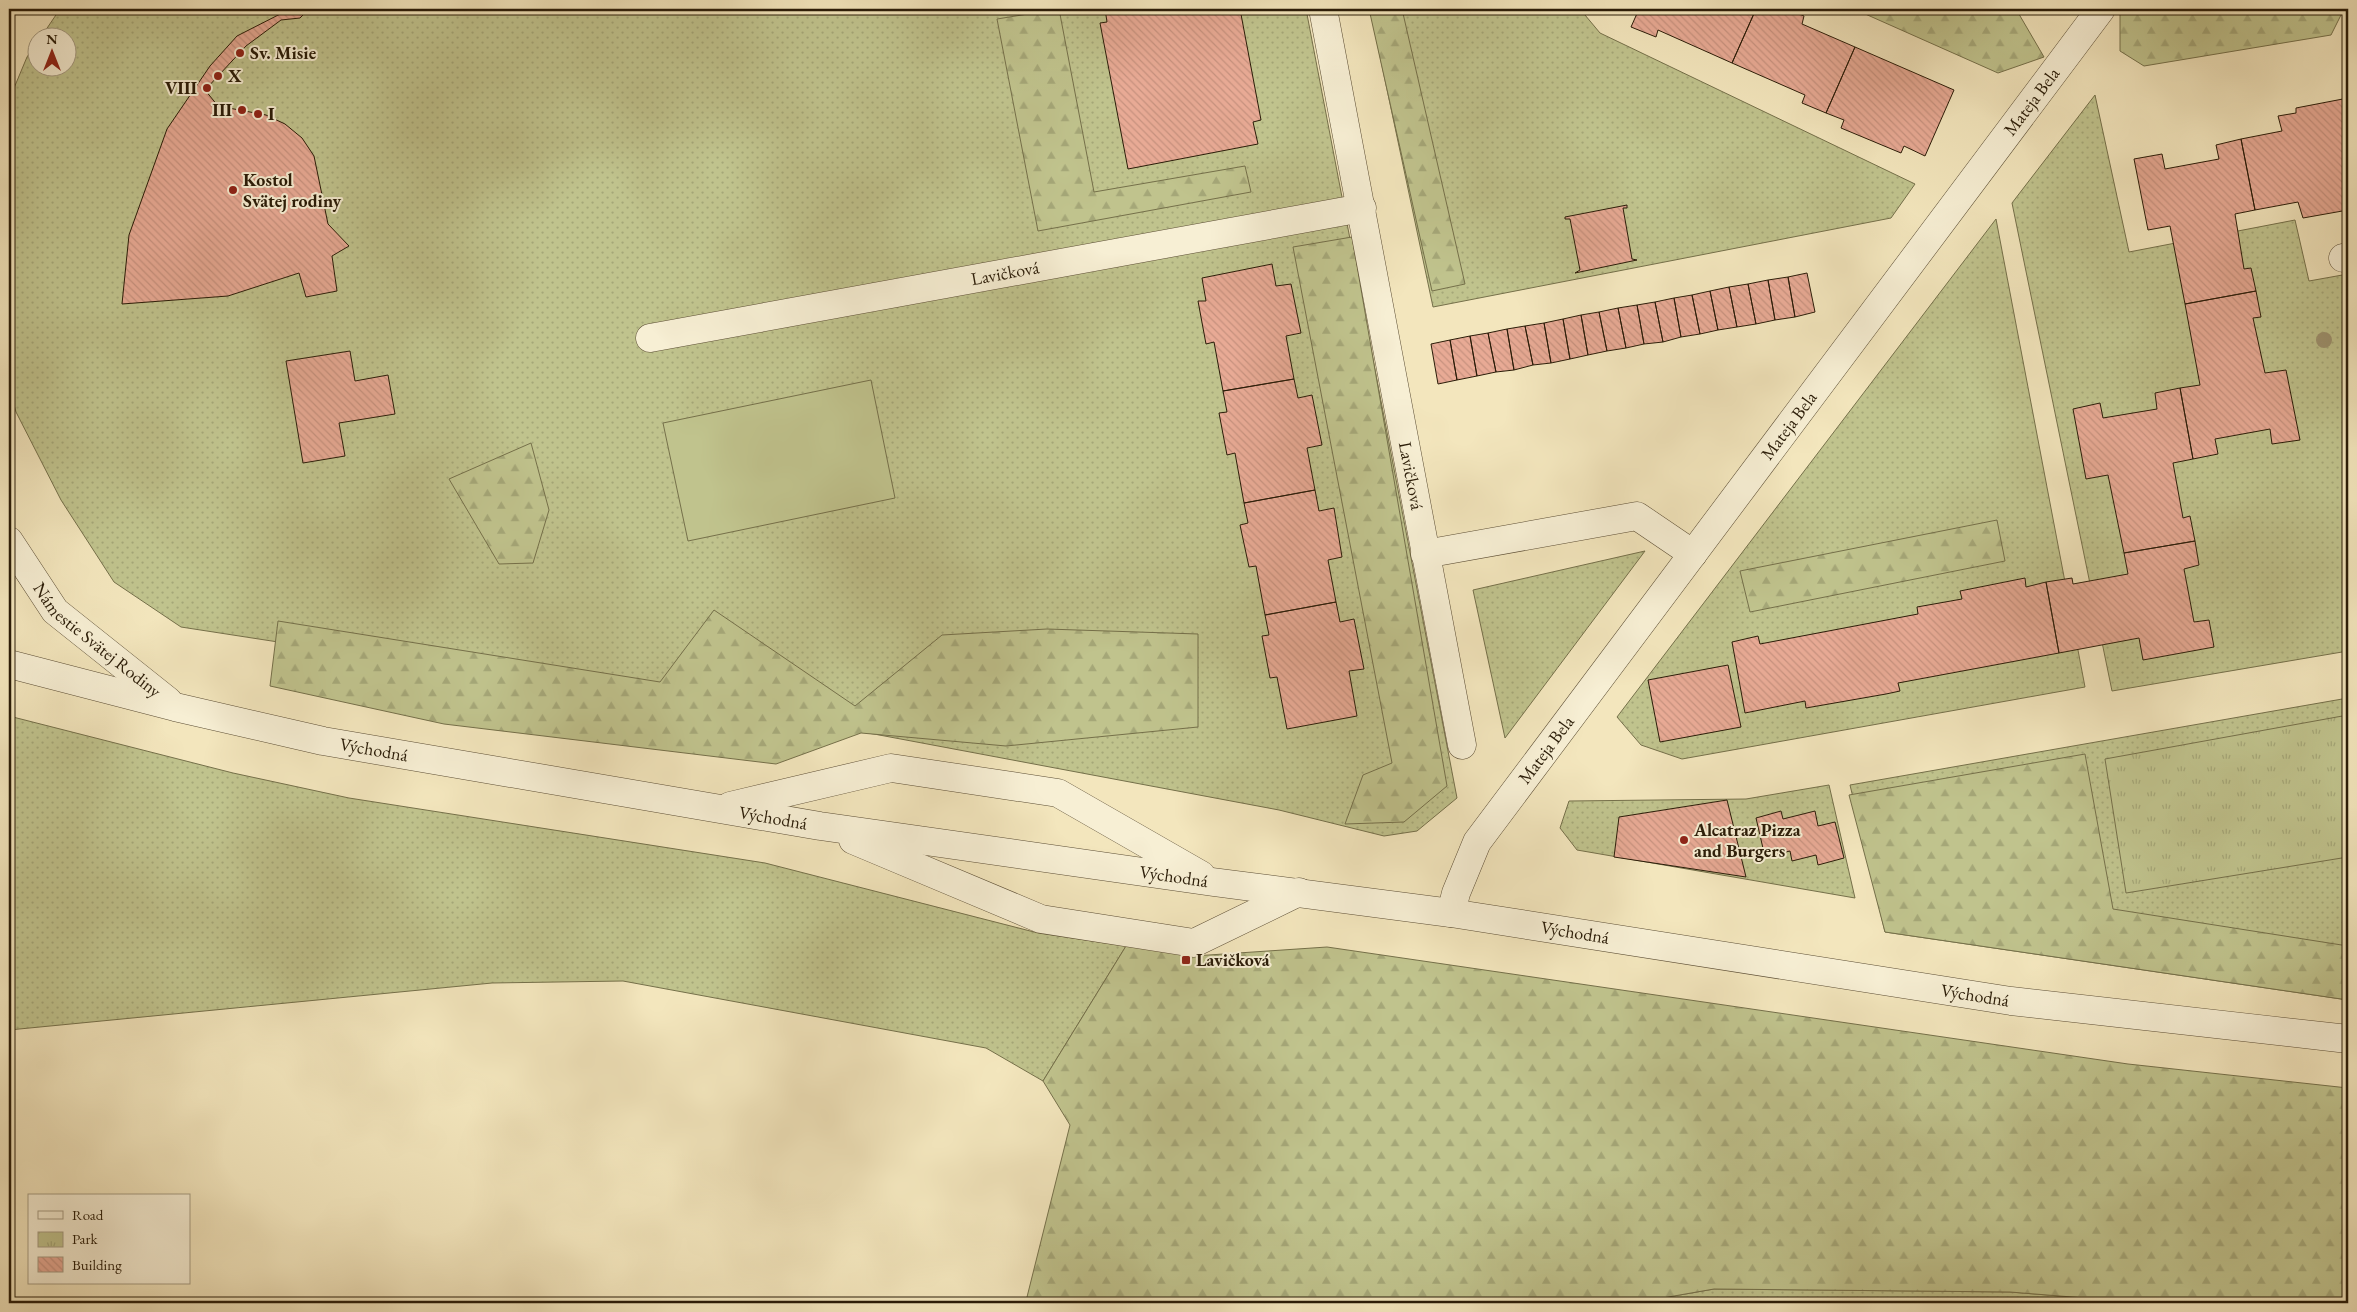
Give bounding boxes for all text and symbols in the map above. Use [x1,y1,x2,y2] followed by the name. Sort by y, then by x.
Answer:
[28,28,78,78] north arrow
[46,30,58,48] text: N
[250,41,317,64] place label: Sv. Misie
[234,47,246,59] marker: Sv. Misie
[1998,62,2065,140] street label: Mateja Bela
[227,64,242,87] place label: X
[212,70,224,82] marker: X
[165,76,197,99] place label: VIII
[201,82,213,94] marker: VIII
[212,98,232,121] place label: III
[268,102,275,125] place label: I
[236,104,248,116] marker: III
[252,108,264,120] marker: I
[243,168,342,212] place label: Kostol Svätej rodiny
[227,184,239,196] marker: Kostol Svätej rodiny
[969,255,1042,290] street label: Lavičková
[1755,386,1822,464] street label: Mateja Bela
[1394,440,1429,512] street label: Lavičková
[28,578,166,702] street label: Námestie Svätej Rodiny
[1513,710,1579,788] street label: Mateja Bela
[338,732,411,767] street label: Východná
[737,800,810,835] street label: Východná
[1693,818,1801,862] place label: Alcatraz Pizza and Burgers
[1678,834,1690,846] marker: Alcatraz Pizza and Burgers
[1138,860,1211,892] street label: Východná
[1539,915,1612,949] street label: Východná
[1196,948,1270,971] place label: Lavičková
[1180,954,1192,966] marker: Lavičková
[1939,978,2012,1012] street label: Východná
[28,1194,190,1284] legend
[72,1205,104,1224] text: Road
[72,1229,99,1248] text: Park
[72,1255,122,1274] text: Building

